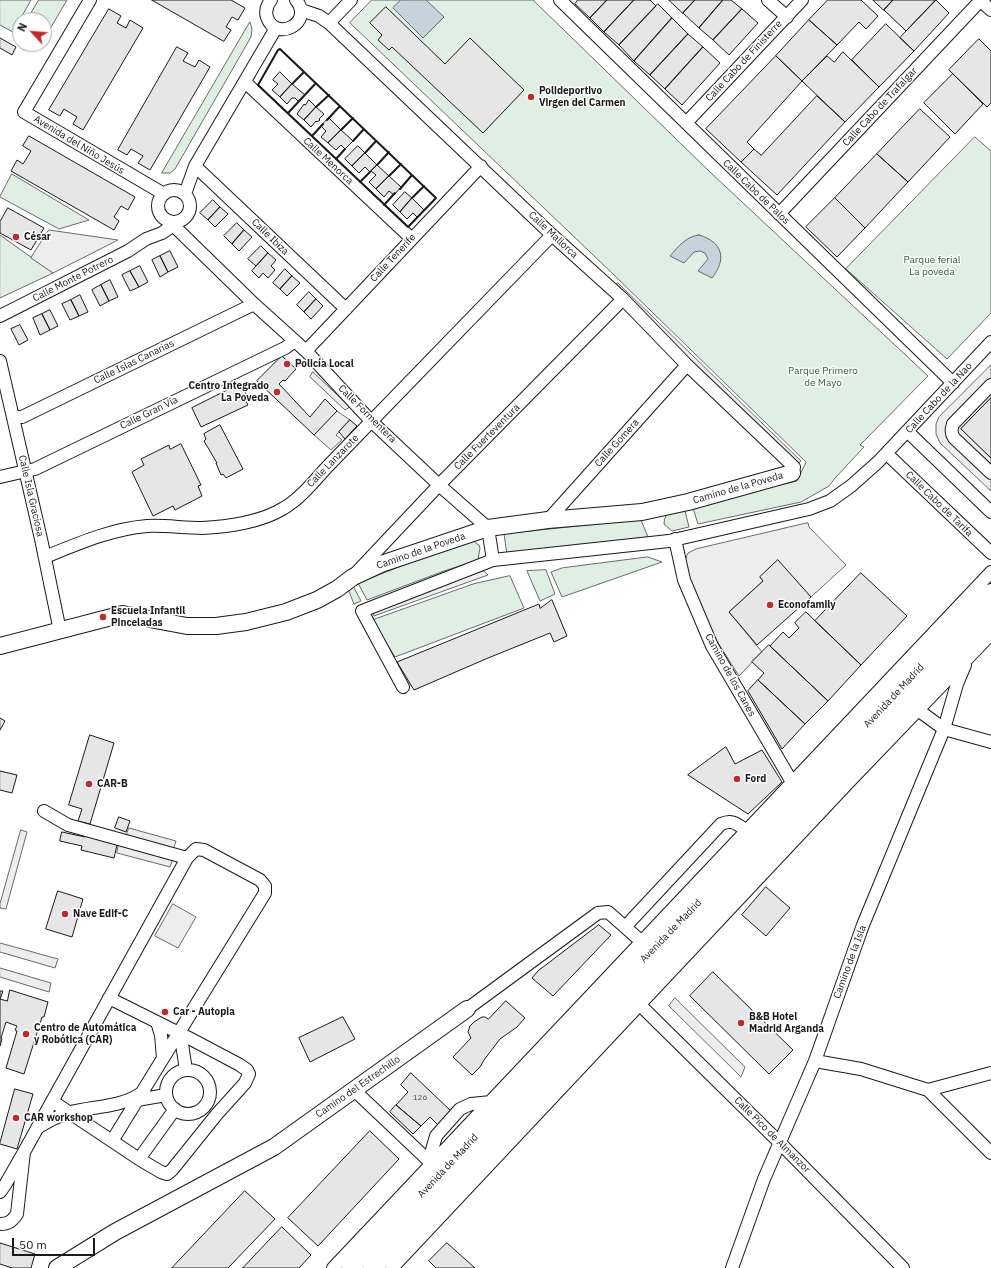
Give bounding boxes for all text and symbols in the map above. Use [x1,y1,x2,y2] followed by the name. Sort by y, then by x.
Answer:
[12,12,52,52] north arrow
[703,18,785,104] street label: Calle Cabo de Finisterre
[14,21,30,34] text: N
[840,65,920,149] street label: Calle Cabo de Trafalgar
[539,85,626,108] place label: Polideportivo Virgen del Carmen
[526,92,536,102] marker: Polideportivo Virgen del Carmen
[31,113,127,177] street label: Avenida del Niño Jesús
[301,135,355,187] street label: Calle Menorca
[720,157,792,227] street label: Calle Cabo de Palos
[526,209,580,261] street label: Calle Mallorca
[249,216,291,258] street label: Calle Ibiza
[24,231,51,243] place label: César
[368,231,418,285] street label: Calle Tenerife
[11,232,21,242] marker: César
[31,253,115,305] street label: Calle Monte Potrero
[903,254,961,278] park label: Parque ferial La poveda
[92,337,176,387] street label: Calle Islas Canarias
[295,358,354,370] place label: Policía Local
[282,359,292,369] marker: Policía Local
[903,360,975,436] street label: Calle Cabo de la Nao
[788,365,858,388] park label: Parque Primero de Mayo
[189,380,269,404] place label: Centro Integrado La Poveda
[335,382,399,446] street label: Calle Formentera
[272,387,282,397] marker: Centro Integrado La Poveda
[118,394,180,432] street label: Calle Gran Vía
[452,402,522,472] street label: Calle Fuerteventura
[592,416,642,470] street label: Calle Gomera
[305,432,361,490] street label: Calle Lanzarote
[16,454,46,538] street label: Calle Isla Graciosa
[691,469,785,507] street label: Camino de la Poveda
[903,469,975,539] street label: Calle Cabo de Tarifa
[375,530,467,572] street label: Camino de la Poveda
[778,599,836,611] place label: Econofamily
[765,600,775,610] marker: Econofamily
[111,605,185,628] place label: Escuela Infantil Pinceladas
[98,612,108,622] marker: Escuela Infantil Pinceladas
[702,631,758,719] street label: Camino de los Canes
[861,662,927,730] street label: Avenida de Madrid
[745,773,766,785] place label: Ford
[732,774,742,784] marker: Ford
[97,778,128,790] place label: CAR-B
[84,779,94,789] marker: CAR-B
[638,897,704,965] street label: Avenida de Madrid
[73,908,128,920] place label: Nave Edif-C
[60,909,70,919] marker: Nave Edif-C
[831,924,869,1000] street label: Camino de la Isla
[173,1006,235,1018] place label: Car - Autopia
[160,1007,170,1017] marker: Car - Autopia
[749,1011,824,1034] place label: B&B Hotel Madrid Arganda
[736,1018,746,1028] marker: B&B Hotel Madrid Arganda
[34,1022,136,1046] place label: Centro de Automática y Robótica (CAR)
[21,1029,31,1039] marker: Centro de Automática y Robótica (CAR)
[314,1053,402,1121] street label: Camino del Estrechillo
[413,1093,427,1103] house number: 126
[731,1094,813,1176] street label: Calle Pico de Almanzor
[24,1112,93,1124] place label: CAR workshop
[11,1113,21,1123] marker: CAR workshop
[415,1132,481,1200] street label: Avenida de Madrid
[14,1230,97,1256] scale bar
[19,1237,47,1252] text: 50 m

